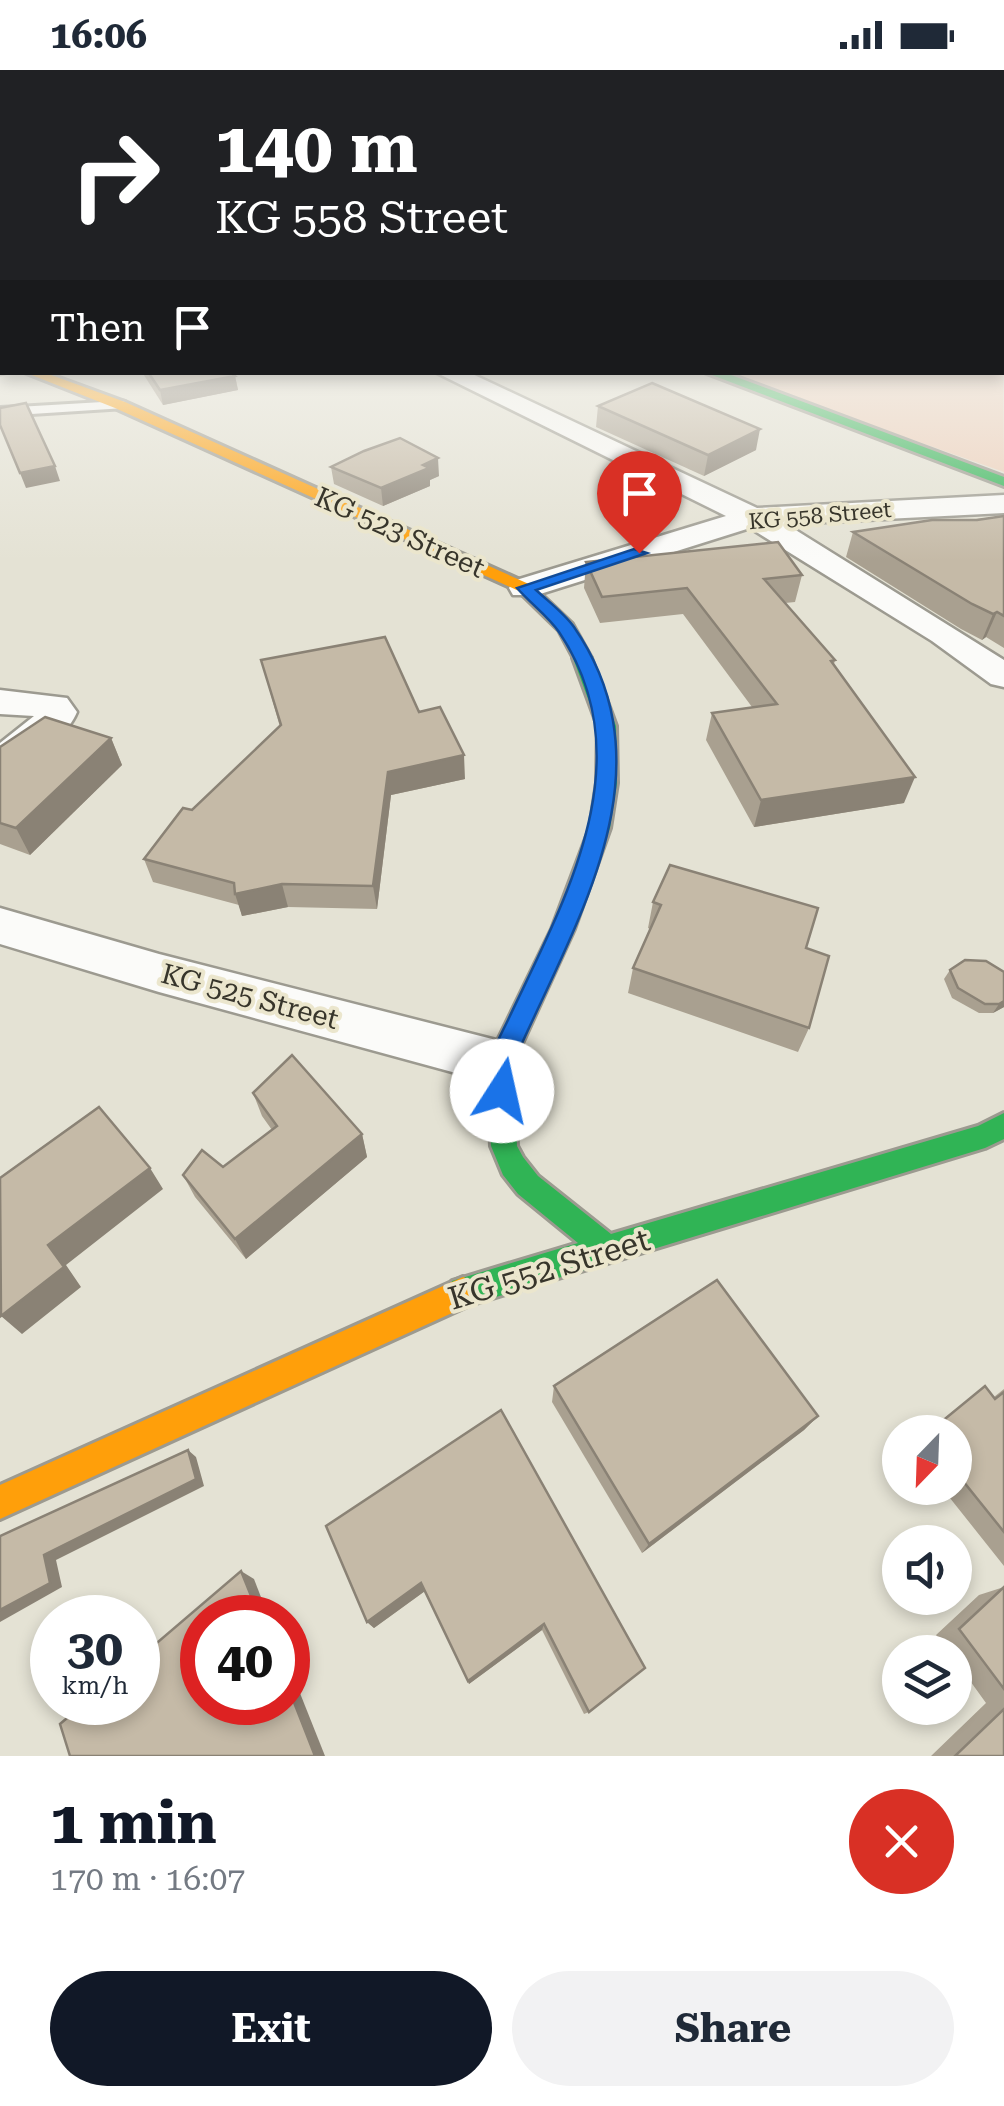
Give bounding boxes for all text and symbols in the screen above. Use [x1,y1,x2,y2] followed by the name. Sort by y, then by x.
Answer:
[50,13,147,57] text: 16:06
[215,107,418,189] text: 140 m
[50,110,180,240] icon: right
[215,191,508,244] text: KG 558 Street
[165,300,220,355] icon: arrive
[50,306,145,350] text: Then
[597,451,682,554] pin
[612,466,667,521] icon: arrive
[310,480,490,585] street label: KG 523 Street
[748,497,892,534] street label: KG 558 Street
[158,957,342,1036] street label: KG 525 Street
[450,1039,554,1143] position arrow
[444,1220,654,1318] street label: KG 552 Street
[882,1415,972,1505] north arrow
[882,1415,972,1725] map controls
[882,1525,972,1615] button: sound
[180,1595,310,1725] speed limit sign: 40
[67,1619,123,1677] text: 30
[882,1635,972,1725] button: layers
[62,1671,128,1700] text: km/h
[50,1787,217,1858] text: 1 min
[849,1789,954,1894] button: close
[50,1860,245,1898] text: 170 m · 16:07
[50,1971,492,2086] button: Exit
[512,1971,954,2086] button: Share

